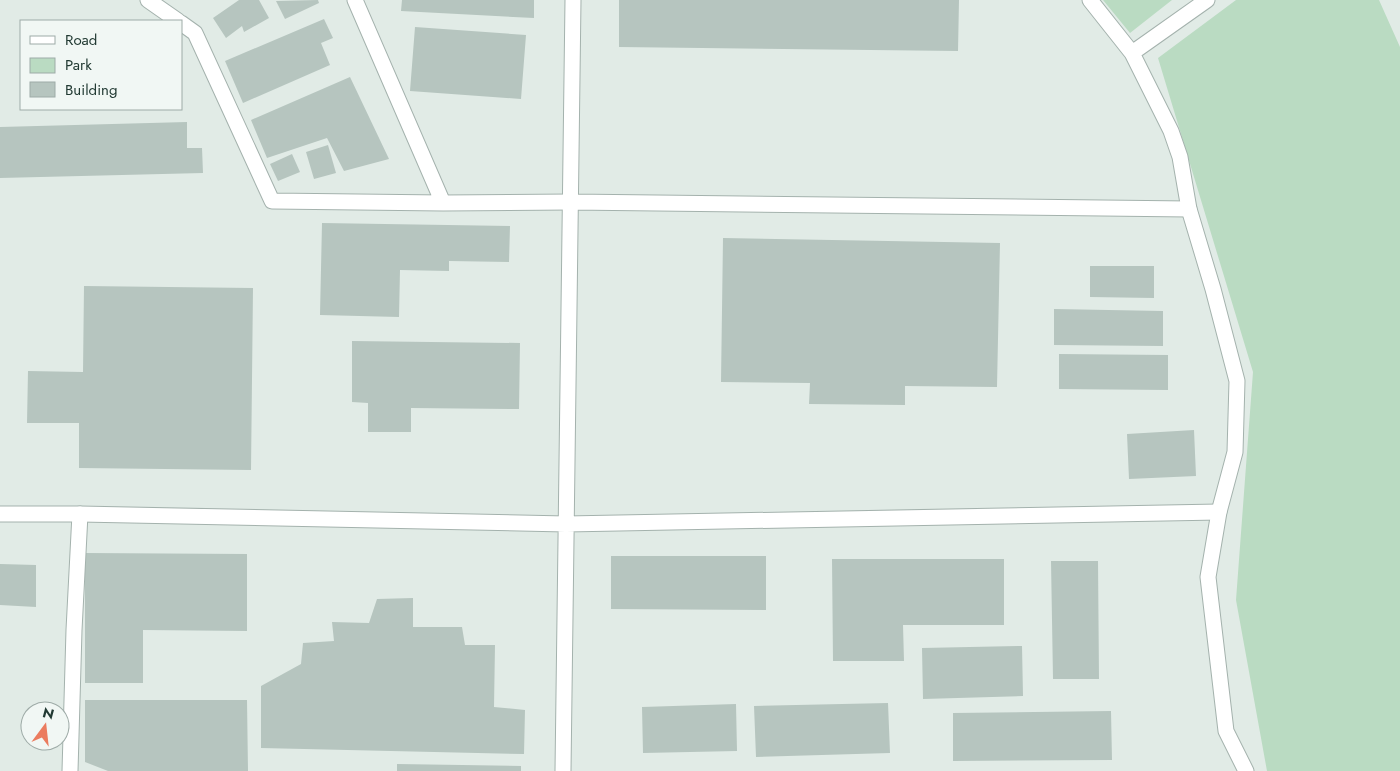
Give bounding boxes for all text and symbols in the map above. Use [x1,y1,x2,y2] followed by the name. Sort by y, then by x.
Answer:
[20,20,182,110] legend
[65,29,97,51] text: Road
[65,54,92,76] text: Park
[65,79,117,101] text: Building
[20,701,70,751] north arrow
[40,702,56,725] text: N

